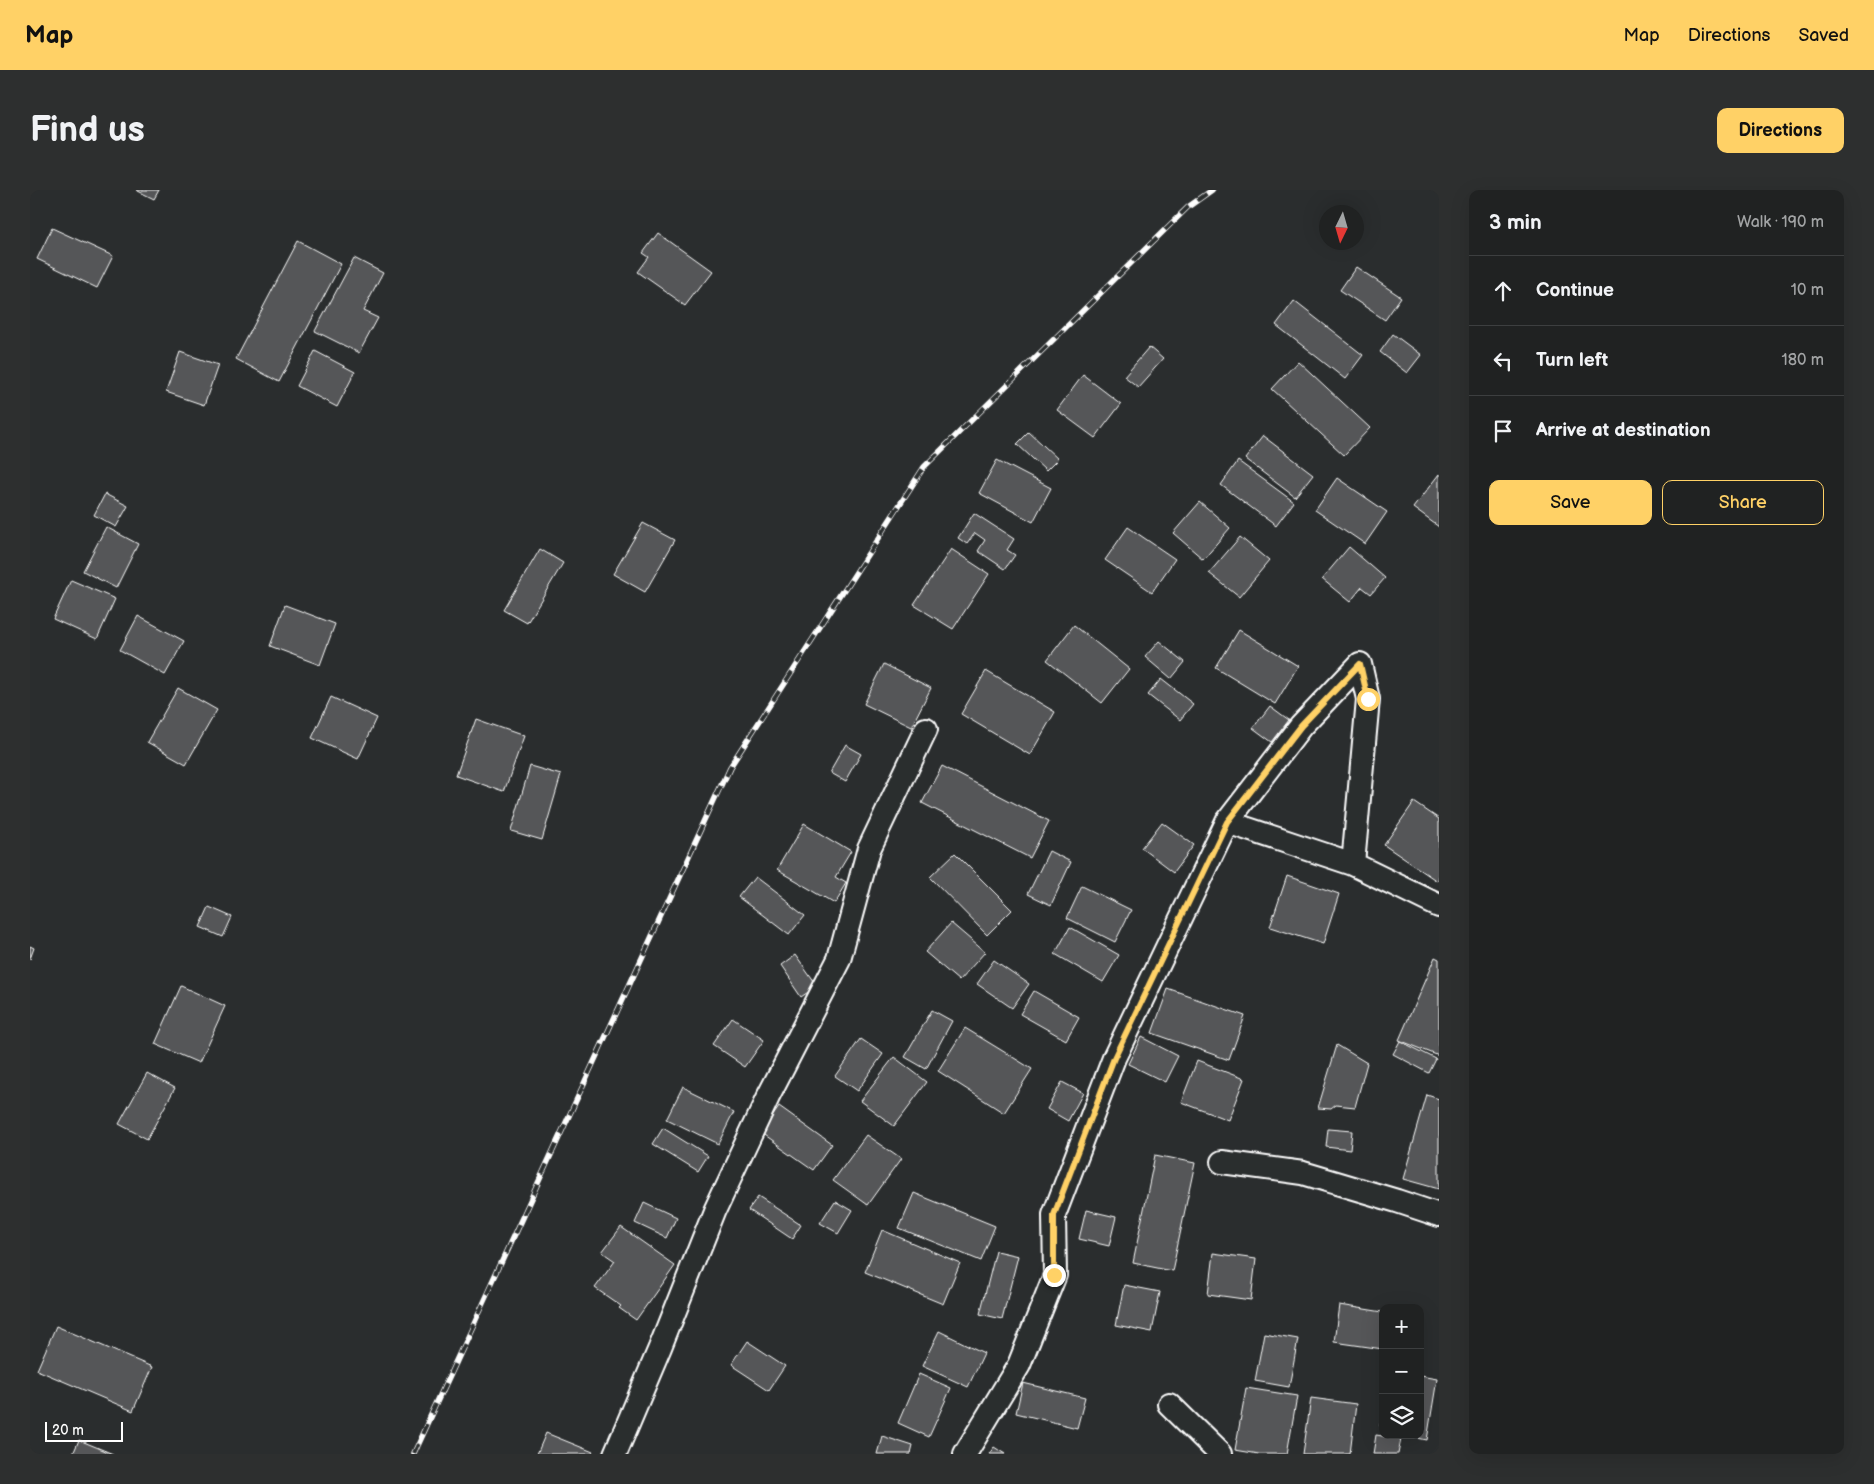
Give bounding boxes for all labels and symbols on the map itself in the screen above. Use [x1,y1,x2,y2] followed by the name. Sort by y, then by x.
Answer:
[1319,205,1364,250] north arrow
[1357,688,1380,711] route start
[1043,1264,1066,1287] route end
[45,1419,122,1442] scale bar

